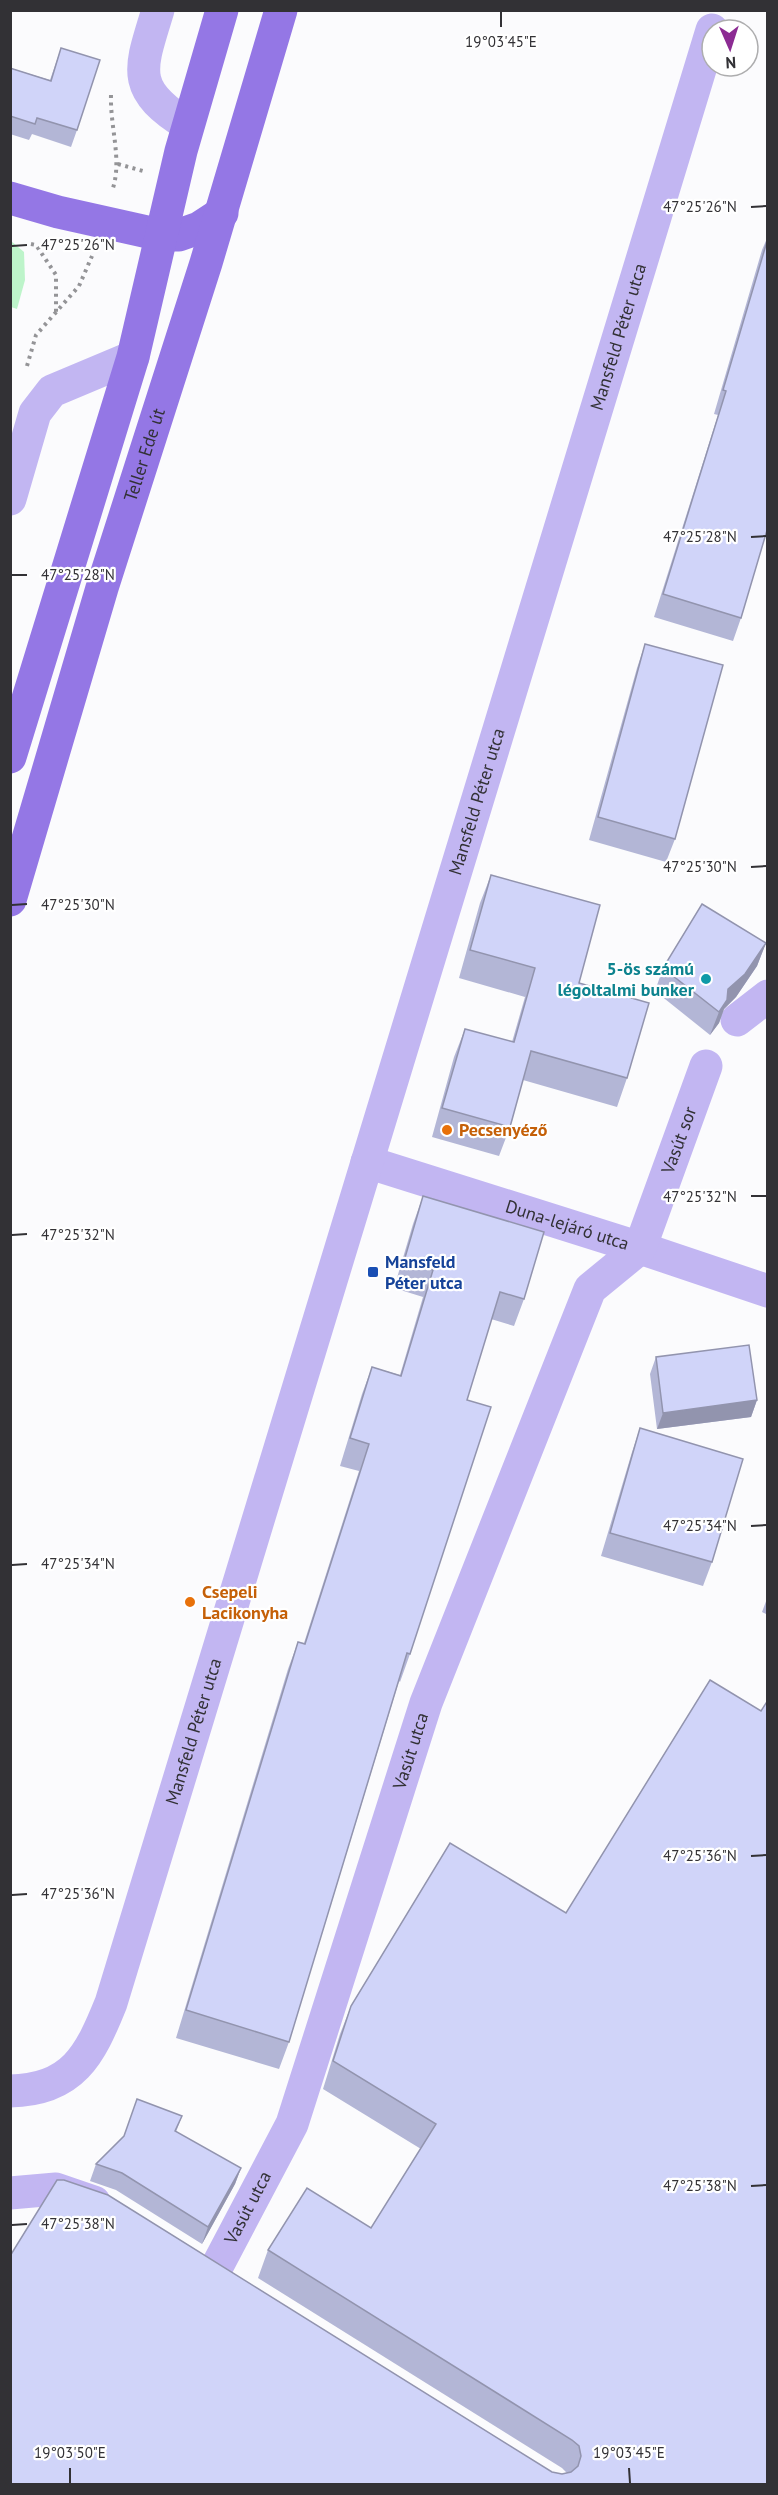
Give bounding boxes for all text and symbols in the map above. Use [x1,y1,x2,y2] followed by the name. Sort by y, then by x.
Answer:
[700,18,760,78] north arrow
[465,32,537,51] text: 19°03'45"E
[725,53,737,73] text: N
[663,197,737,216] text: 47°25'26"N
[41,235,115,254] text: 47°25'26"N
[585,260,651,413] street label: Mansfeld Péter utca
[118,405,170,504] street label: Teller Ede út
[663,527,737,546] text: 47°25'28"N
[41,565,115,584] text: 47°25'28"N
[443,725,510,878] street label: Mansfeld Péter utca
[663,857,737,876] text: 47°25'30"N
[41,895,115,914] text: 47°25'30"N
[557,957,695,1001] place label: 5-ös számú légoltalmi bunker
[699,972,713,986] marker: 5-ös számú légoltalmi bunker
[656,1103,701,1178] street label: Vasút sor
[459,1118,548,1141] place label: Pecsenyéző
[440,1123,454,1137] marker: Pecsenyéző
[663,1187,737,1206] text: 47°25'32"N
[503,1194,632,1255] street label: Duna-lejáró utca
[41,1225,115,1244] text: 47°25'32"N
[385,1250,463,1294] place label: Mansfeld Péter utca
[366,1265,380,1279] marker: Mansfeld Péter utca
[663,1516,737,1535] text: 47°25'34"N
[41,1554,115,1573] text: 47°25'34"N
[202,1580,288,1624] place label: Csepeli Lacikonyha
[183,1595,197,1609] marker: Csepeli Lacikonyha
[160,1655,226,1808] street label: Mansfeld Péter utca
[387,1710,433,1793] street label: Vasút utca
[663,1846,737,1865] text: 47°25'36"N
[41,1884,115,1903] text: 47°25'36"N
[218,2167,276,2249] street label: Vasút utca
[663,2176,737,2195] text: 47°25'38"N
[41,2214,115,2233] text: 47°25'38"N
[34,2443,106,2462] text: 19°03'50"E
[593,2443,665,2462] text: 19°03'45"E

